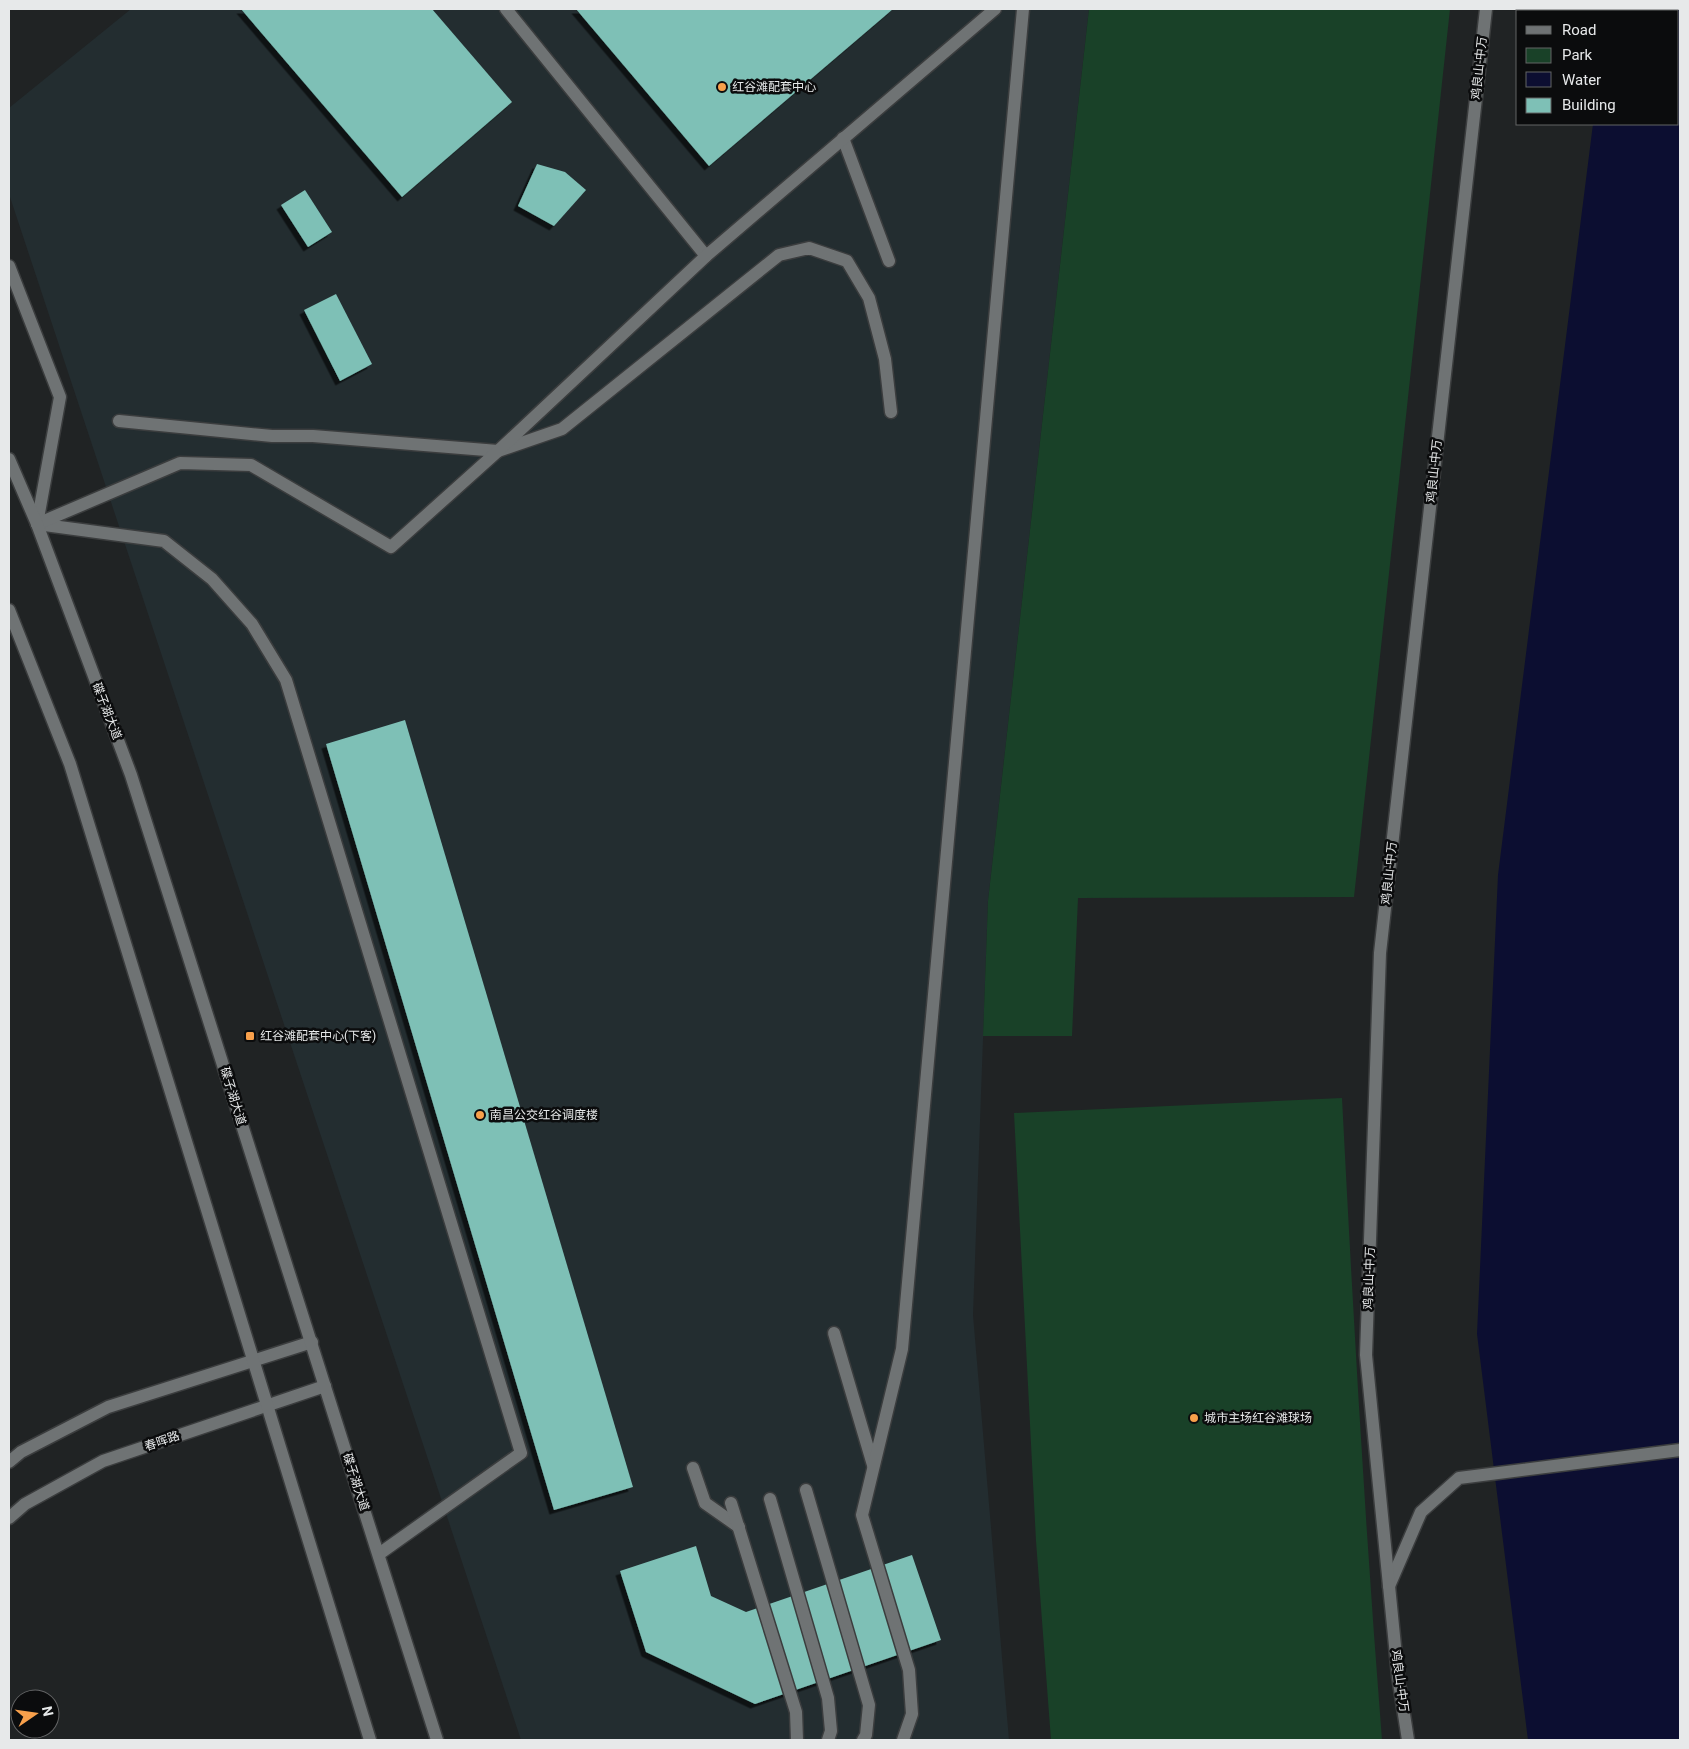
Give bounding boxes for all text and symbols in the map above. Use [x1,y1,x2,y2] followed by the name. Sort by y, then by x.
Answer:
[1516,10,1679,125] legend
[1562,21,1596,39] text: Road
[1469,36,1489,100] street label: 鸡良山-中万
[1562,46,1593,64] text: Park
[1562,71,1601,89] text: Water
[732,80,816,94] place label: 红谷滩配套中心
[716,81,728,93] marker: 红谷滩配套中心
[1562,96,1616,114] text: Building
[1424,439,1444,503] street label: 鸡良山-中万
[90,680,124,742] street label: 碟子湖大道
[1379,841,1399,905] street label: 鸡良山-中万
[260,1029,376,1043] place label: 红谷滩配套中心(下客)
[244,1030,256,1042] marker: 红谷滩配套中心(下客)
[218,1065,248,1127] street label: 碟子湖大道
[490,1108,598,1122] place label: 南昌公交红谷调度楼
[474,1109,486,1121] marker: 南昌公交红谷调度楼
[1361,1246,1377,1310] street label: 鸡良山-中万
[1204,1411,1312,1425] place label: 城市主场红谷滩球场
[1188,1412,1200,1424] marker: 城市主场红谷滩球场
[143,1429,181,1453] street label: 春晖路
[340,1451,372,1513] street label: 碟子湖大道
[1389,1649,1411,1713] street label: 鸡良山-中万
[10,1689,60,1739] north arrow
[39,1704,57,1718] text: N

